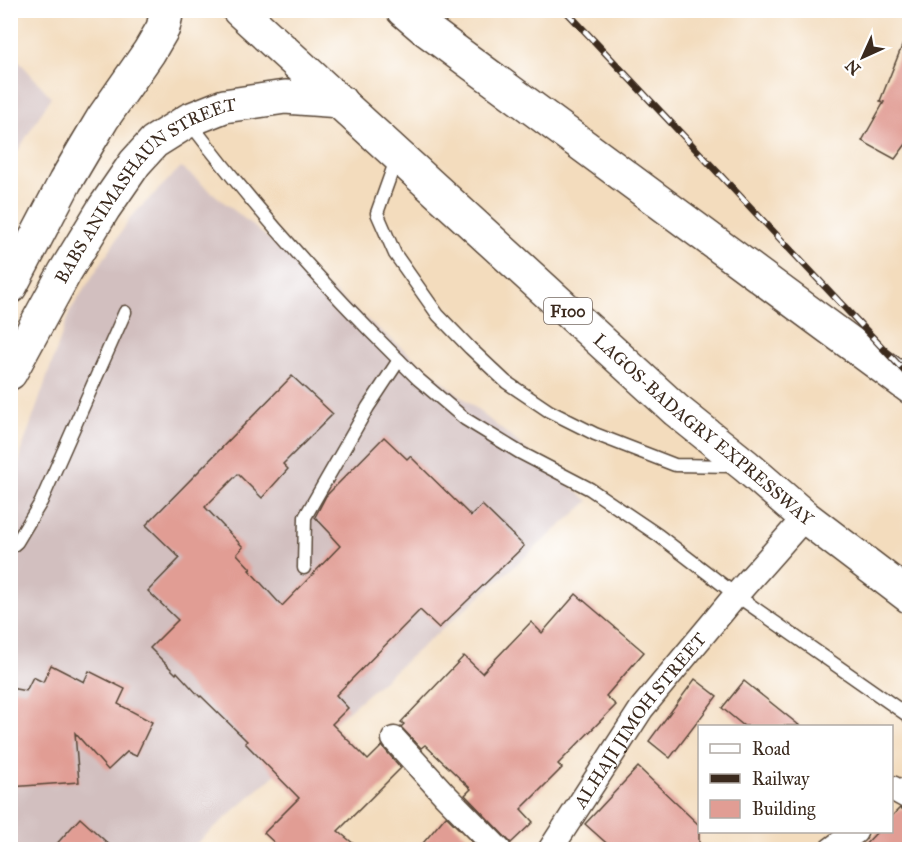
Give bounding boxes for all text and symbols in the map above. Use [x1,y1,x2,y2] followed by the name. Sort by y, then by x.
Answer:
[833,27,893,87] north arrow
[841,55,864,79] text: N
[50,93,238,287] street label: BABS ANIMASHAUN STREET
[544,298,592,324] road number: F100
[589,329,818,531] street label: LAGOS-BADAGRY EXPRESSWAY
[569,628,711,813] street label: ALHAJI JIMOH STREET
[698,725,893,833] legend
[752,738,790,760] text: Road
[752,768,810,790] text: Railway
[752,798,816,821] text: Building

